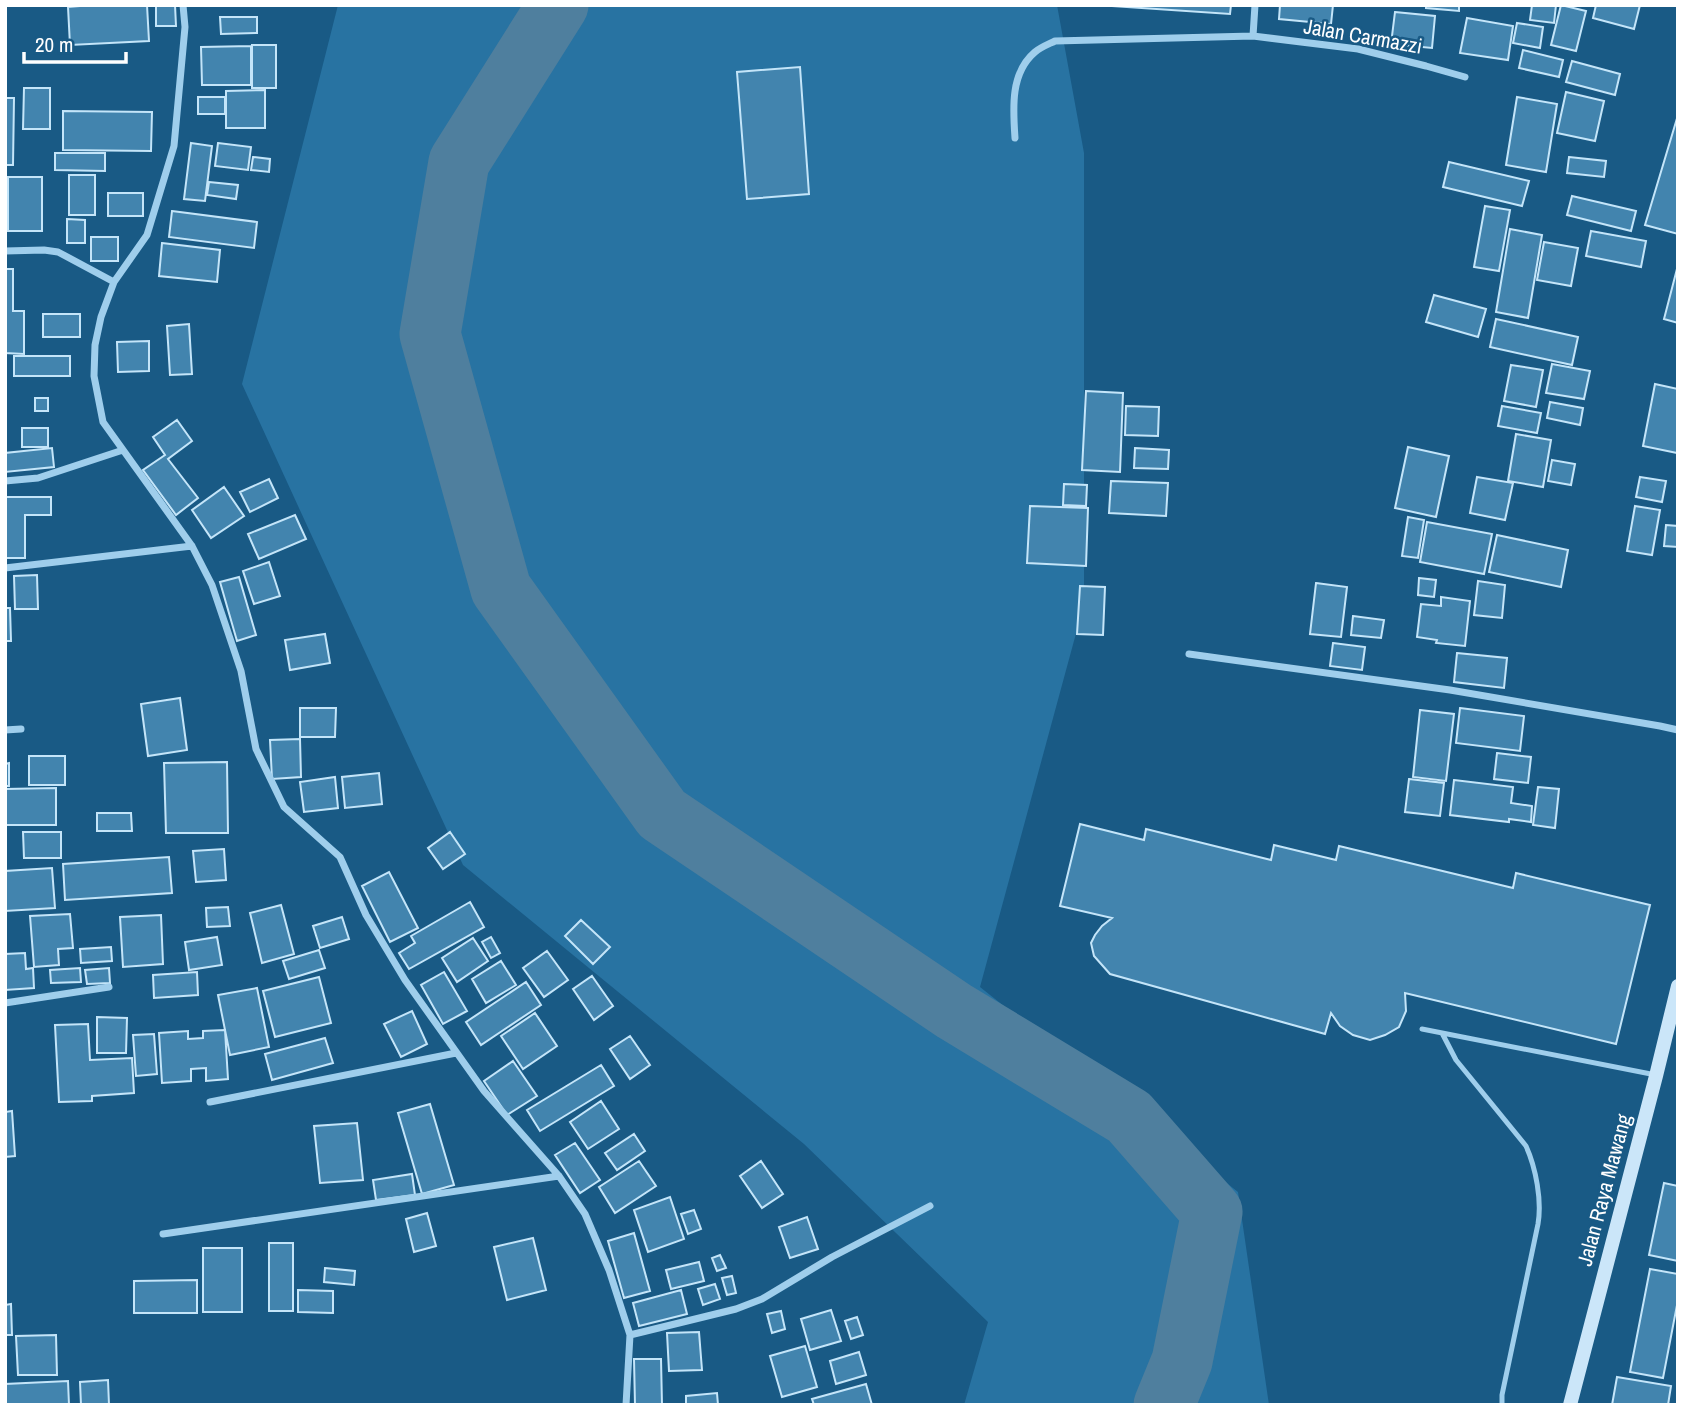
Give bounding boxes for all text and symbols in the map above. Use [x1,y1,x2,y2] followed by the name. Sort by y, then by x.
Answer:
[1302,11,1424,61] street label: Jalan Carmazzi
[24,21,126,65] scale bar
[35,30,73,59] text: 20 m
[1570,1110,1638,1269] street label: Jalan Raya Mawang

